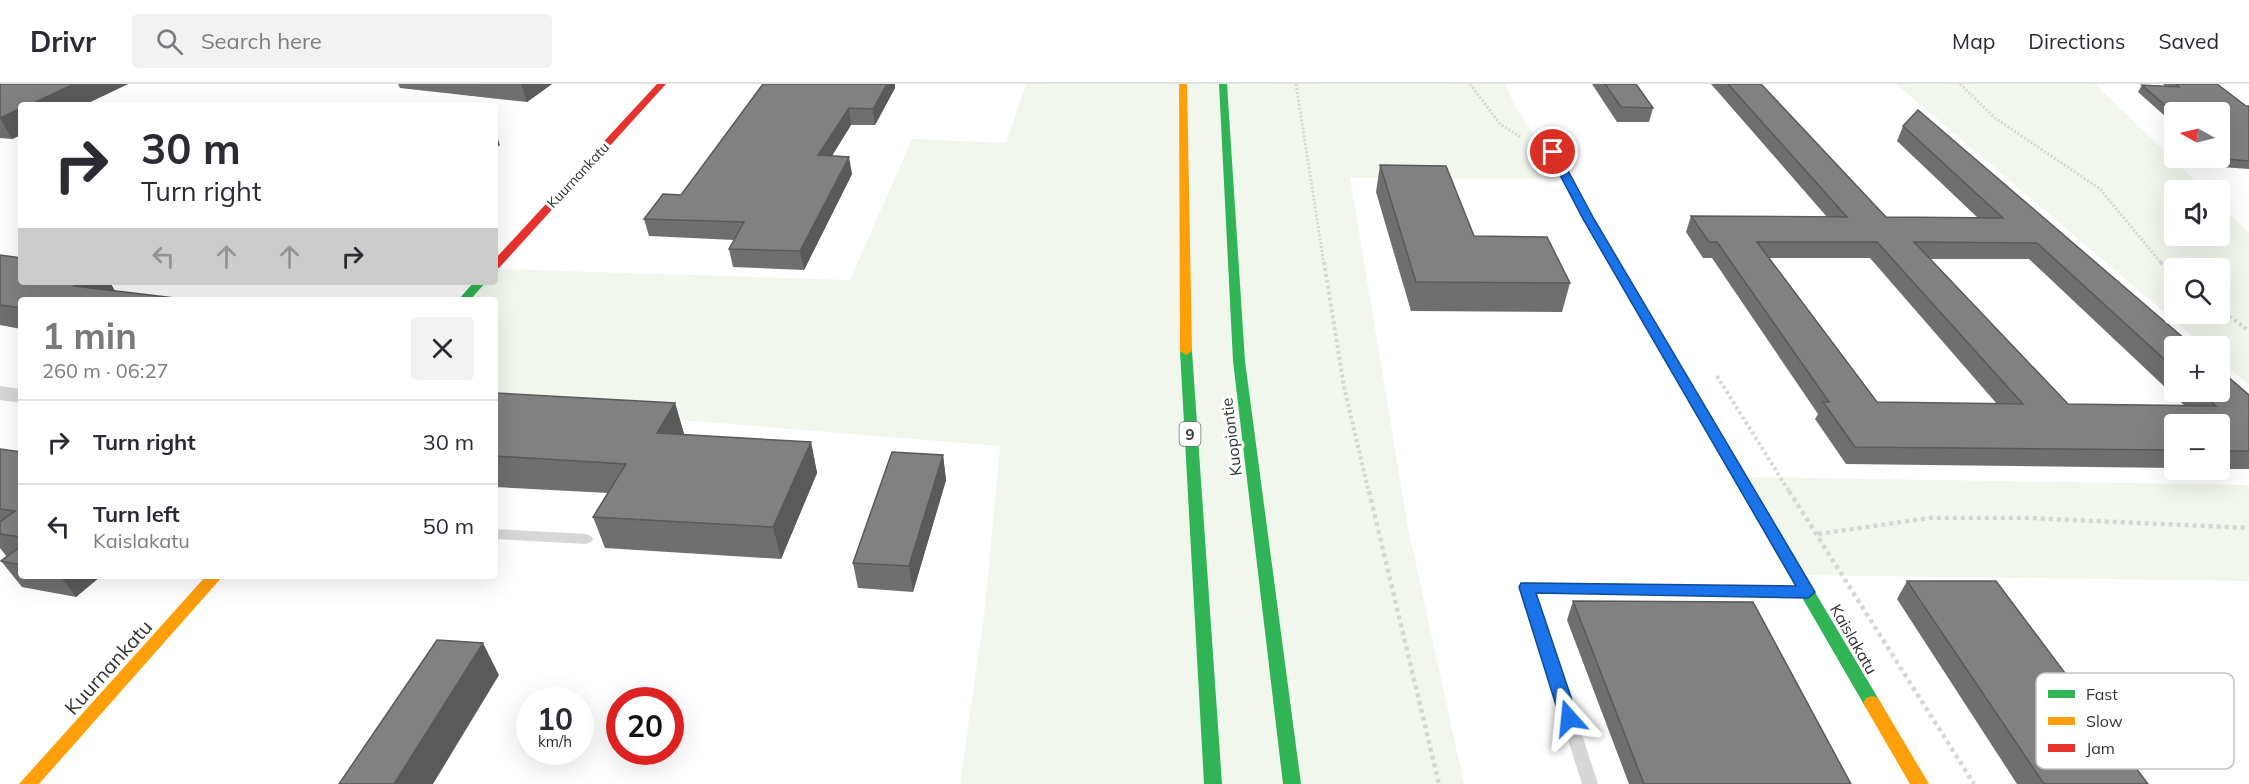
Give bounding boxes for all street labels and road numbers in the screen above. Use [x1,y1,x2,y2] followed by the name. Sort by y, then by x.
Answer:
[543,138,613,212] street label: Kuurnankatu
[1216,397,1246,477] street label: Kuopiontie
[1180,422,1200,446] road number: 9
[1826,600,1882,678] street label: Kaislakatu
[59,614,157,720] street label: Kuurnankatu

